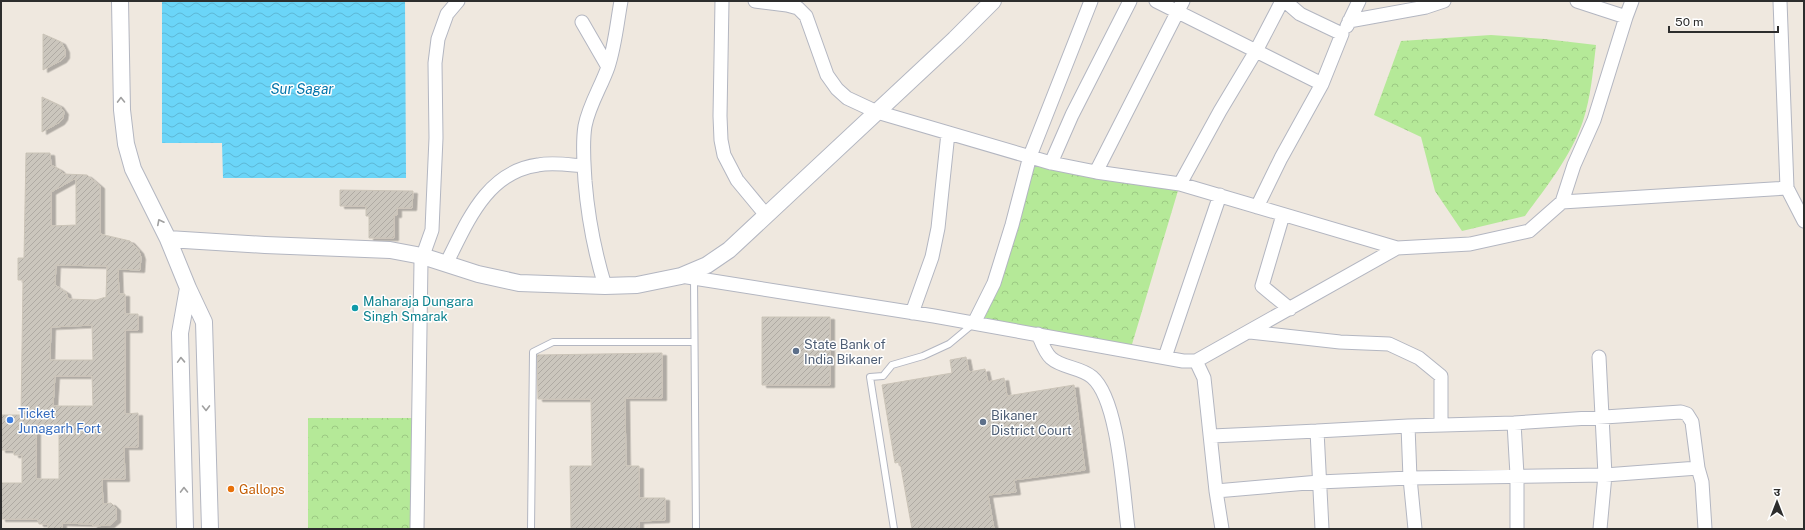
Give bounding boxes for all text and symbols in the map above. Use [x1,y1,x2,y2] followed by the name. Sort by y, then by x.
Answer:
[1669,8,1778,34] scale bar
[1675,15,1703,29] text: 50 m
[270,81,334,97] water label: Sur Sagar
[117,97,126,103] one-way arrow
[157,219,165,227] one-way arrow
[363,294,473,324] place label: Maharaja Dungara Singh Smarak
[350,303,360,313] marker: Maharaja Dungara Singh Smarak
[804,337,886,367] place label: State Bank of India Bikaner
[791,346,801,356] marker: State Bank of India Bikaner
[177,357,185,363] one-way arrow
[202,405,211,411] one-way arrow
[18,406,101,436] place label: Ticket Junagarh Fort
[991,408,1072,438] place label: Bikaner District Court
[5,415,15,425] marker: Ticket Junagarh Fort
[978,417,988,427] marker: Bikaner District Court
[239,482,285,497] place label: Gallops
[1757,482,1797,522] north arrow
[226,484,236,494] marker: Gallops
[1774,486,1781,498] text: उ
[180,487,188,493] one-way arrow

